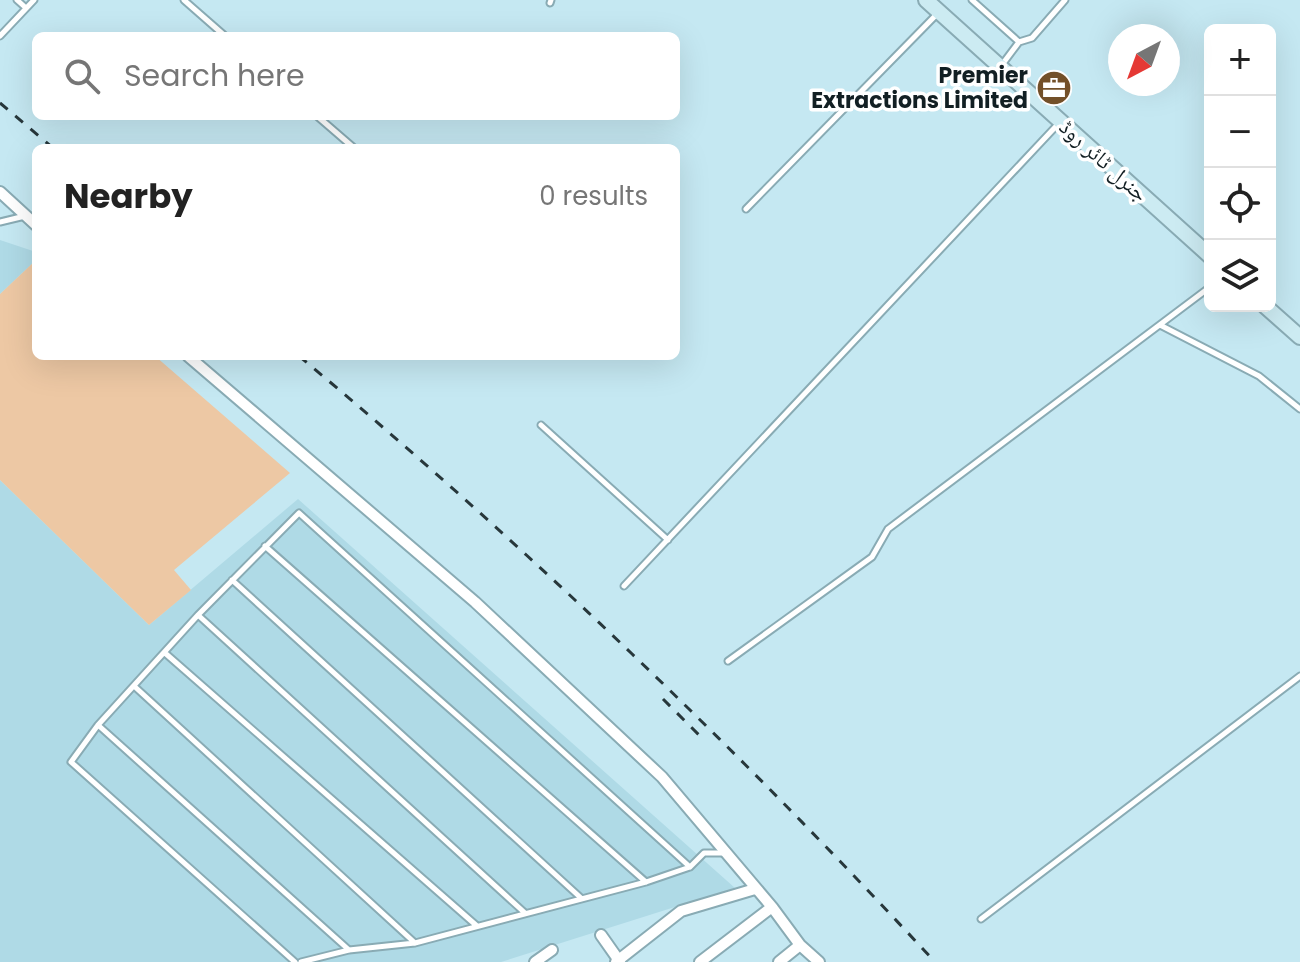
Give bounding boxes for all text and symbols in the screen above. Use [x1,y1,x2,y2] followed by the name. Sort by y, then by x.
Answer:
[1108,24,1180,96] north arrow
[1204,24,1276,312] map controls
[1204,24,1276,96] button: +
[32,32,680,120] search box
[60,54,104,98] icon: search
[124,54,305,97] text: Search here
[811,60,1028,116] place label: Premier Extractions Limited
[1035,69,1073,107] office icon: Premier Extractions Limited
[1204,96,1276,168] button: −
[1052,112,1155,209] street label: جنرل ٹائر روڈ
[1204,168,1276,240] button: locate
[64,172,193,220] text: Nearby
[539,178,648,214] text: 0 results
[1204,240,1276,312] button: layers

